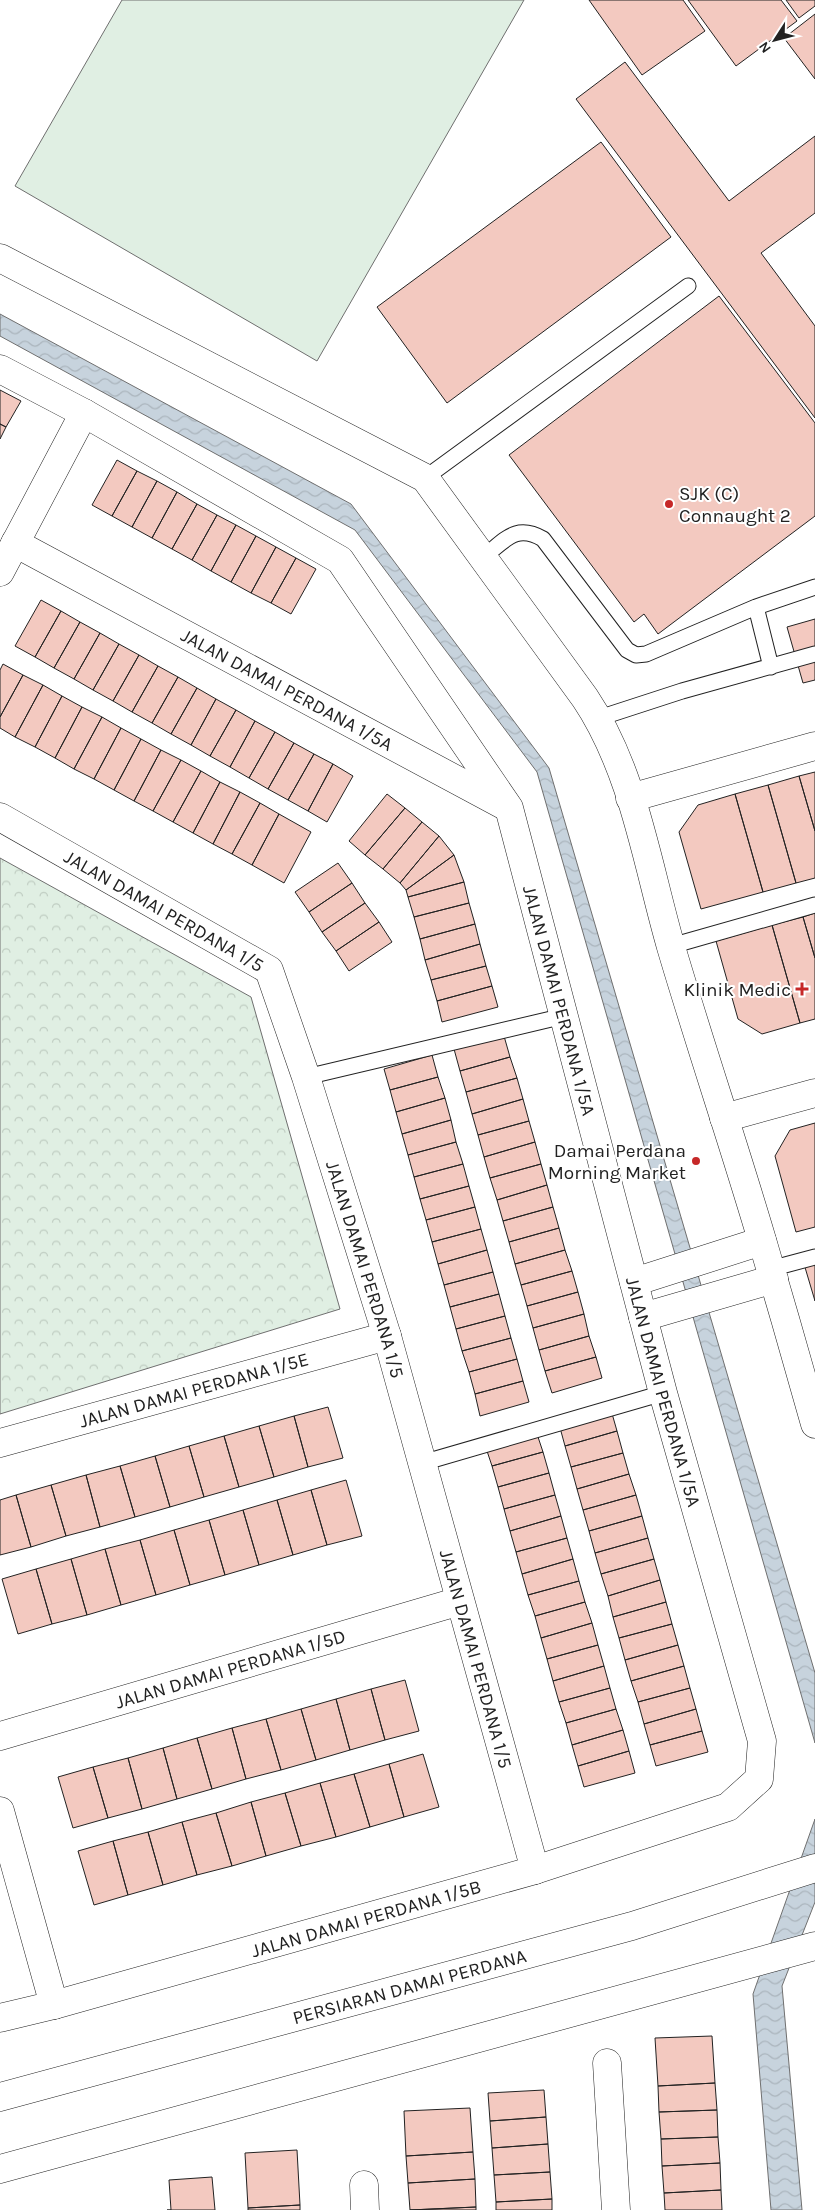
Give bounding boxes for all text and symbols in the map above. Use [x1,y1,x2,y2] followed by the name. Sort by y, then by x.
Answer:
[750,15,800,65] north arrow
[755,38,775,56] text: N
[679,483,791,527] place label: SJK (C) Connaught 2
[663,498,675,510] marker: SJK (C) Connaught 2
[177,624,397,756] street label: JALAN DAMAI PERDANA 1/5A
[60,846,268,977] street label: JALAN DAMAI PERDANA 1/5
[518,883,600,1118] street label: JALAN DAMAI PERDANA 1/5A
[684,979,791,1001] place label: Klinik Medic
[795,982,809,996] marker: Klinik Medic
[548,1140,686,1184] place label: Damai Perdana Morning Market
[690,1155,702,1167] marker: Damai Perdana Morning Market
[321,1158,408,1381] street label: JALAN DAMAI PERDANA 1/5
[621,1275,705,1509] street label: JALAN DAMAI PERDANA 1/5A
[77,1348,311,1433] street label: JALAN DAMAI PERDANA 1/5E
[435,1547,516,1771] street label: JALAN DAMAI PERDANA 1/5
[113,1625,348,1714] street label: JALAN DAMAI PERDANA 1/5D
[249,1876,484,1962] street label: JALAN DAMAI PERDANA 1/5B
[290,1945,529,2029] street label: PERSIARAN DAMAI PERDANA

